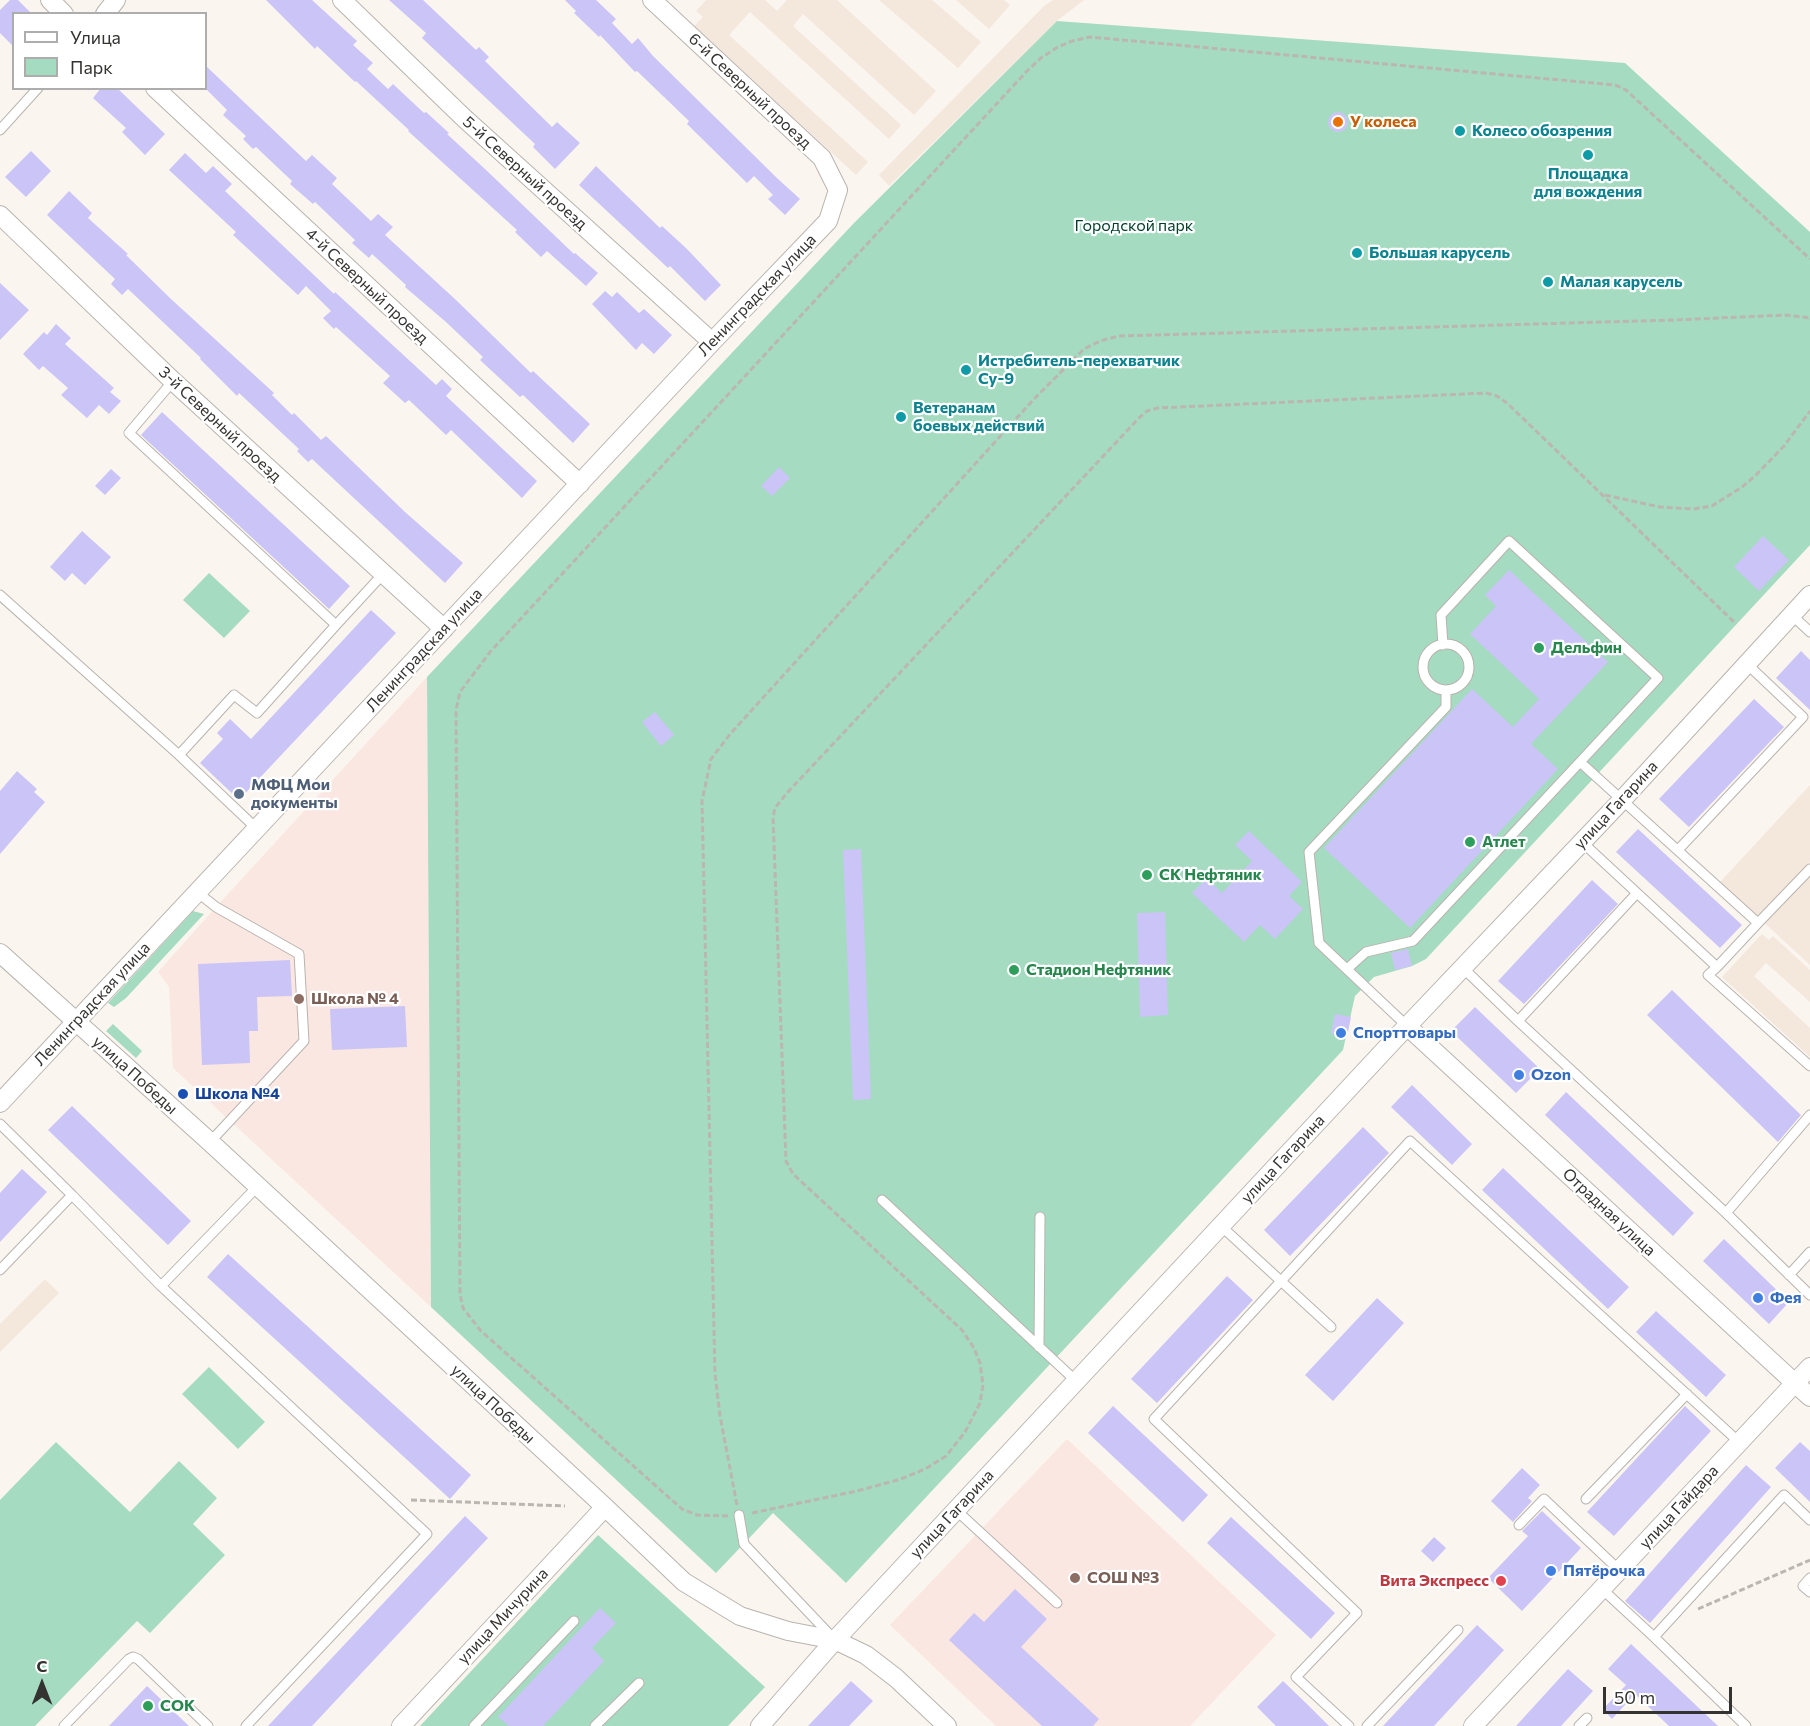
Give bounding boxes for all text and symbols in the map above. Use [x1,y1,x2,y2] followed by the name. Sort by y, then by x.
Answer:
[12,12,207,90] legend
[70,26,121,48] text: Улица
[685,29,815,153] street label: 6-й Северный проезд
[70,56,113,78] text: Парк
[459,112,591,234] street label: 5-й Северный проезд
[1350,112,1416,132] place label: У колеса
[1331,115,1345,129] marker: У колеса
[1472,121,1612,141] place label: Колесо обозрения
[1453,124,1467,138] marker: Колесо обозрения
[1581,148,1595,162] marker: Площадка для вождения
[1534,164,1642,202] place label: Площадка для вождения
[1075,216,1193,236] park label: Городской парк
[302,224,432,348] street label: 4-й Северный проезд
[694,230,820,360] street label: Ленинградская улица
[1369,243,1510,263] place label: Большая карусель
[1350,246,1364,260] marker: Большая карусель
[1560,272,1683,292] place label: Малая карусель
[1541,275,1555,289] marker: Малая карусель
[978,351,1180,389] place label: Истребитель-перехватчик Су-9
[155,362,285,486] street label: 3-й Северный проезд
[959,363,973,377] marker: Истребитель-перехватчик Су-9
[913,398,1045,436] place label: Ветеранам боевых действий
[894,410,908,424] marker: Ветеранам боевых действий
[362,584,486,716] street label: Ленинградская улица
[1551,638,1622,658] place label: Дельфин
[1532,641,1546,655] marker: Дельфин
[1570,757,1662,853] street label: улица Гагарина
[251,775,338,813] place label: МФЦ Мои документы
[232,787,246,801] marker: МФЦ Мои документы
[1482,832,1526,852] place label: Атлет
[1463,835,1477,849] marker: Атлет
[1159,865,1262,885] place label: СК Нефтяник
[1140,868,1154,882] marker: СК Нефтяник
[30,938,154,1070] street label: Ленинградская улица
[1026,960,1171,980] place label: Стадион Нефтяник
[1007,963,1021,977] marker: Стадион Нефтяник
[311,989,399,1009] place label: Школа № 4
[292,992,306,1006] marker: Школа № 4
[1353,1023,1456,1043] place label: Спорттовары
[1334,1026,1348,1040] marker: Спорттовары
[89,1032,181,1118] street label: улица Победы
[1531,1065,1571,1085] place label: Ozon
[1512,1068,1526,1082] marker: Ozon
[195,1084,280,1104] place label: Школа №4
[176,1087,190,1101] marker: Школа №4
[1237,1111,1329,1207] street label: улица Гагарина
[1558,1164,1660,1260] street label: Отрадная улица
[1770,1288,1802,1308] place label: Фея
[1751,1291,1765,1305] marker: Фея
[447,1360,539,1448] street label: улица Победы
[1635,1461,1723,1553] street label: улица Гайдара
[906,1466,998,1562] street label: улица Гагарина
[1563,1561,1645,1581] place label: Пятёрочка
[454,1564,552,1668] street label: улица Мичурина
[1544,1564,1558,1578] marker: Пятёрочка
[1087,1568,1159,1588] place label: СОШ №3
[1068,1571,1082,1585] marker: СОШ №3
[1380,1571,1489,1591] place label: Вита Экспресс
[1494,1574,1508,1588] marker: Вита Экспресс
[12,1654,72,1714] north arrow
[37,1656,47,1675] text: С
[1606,1675,1735,1713] scale bar
[1614,1686,1655,1708] text: 50 m
[160,1696,195,1716] place label: СОК
[141,1699,155,1713] marker: СОК

